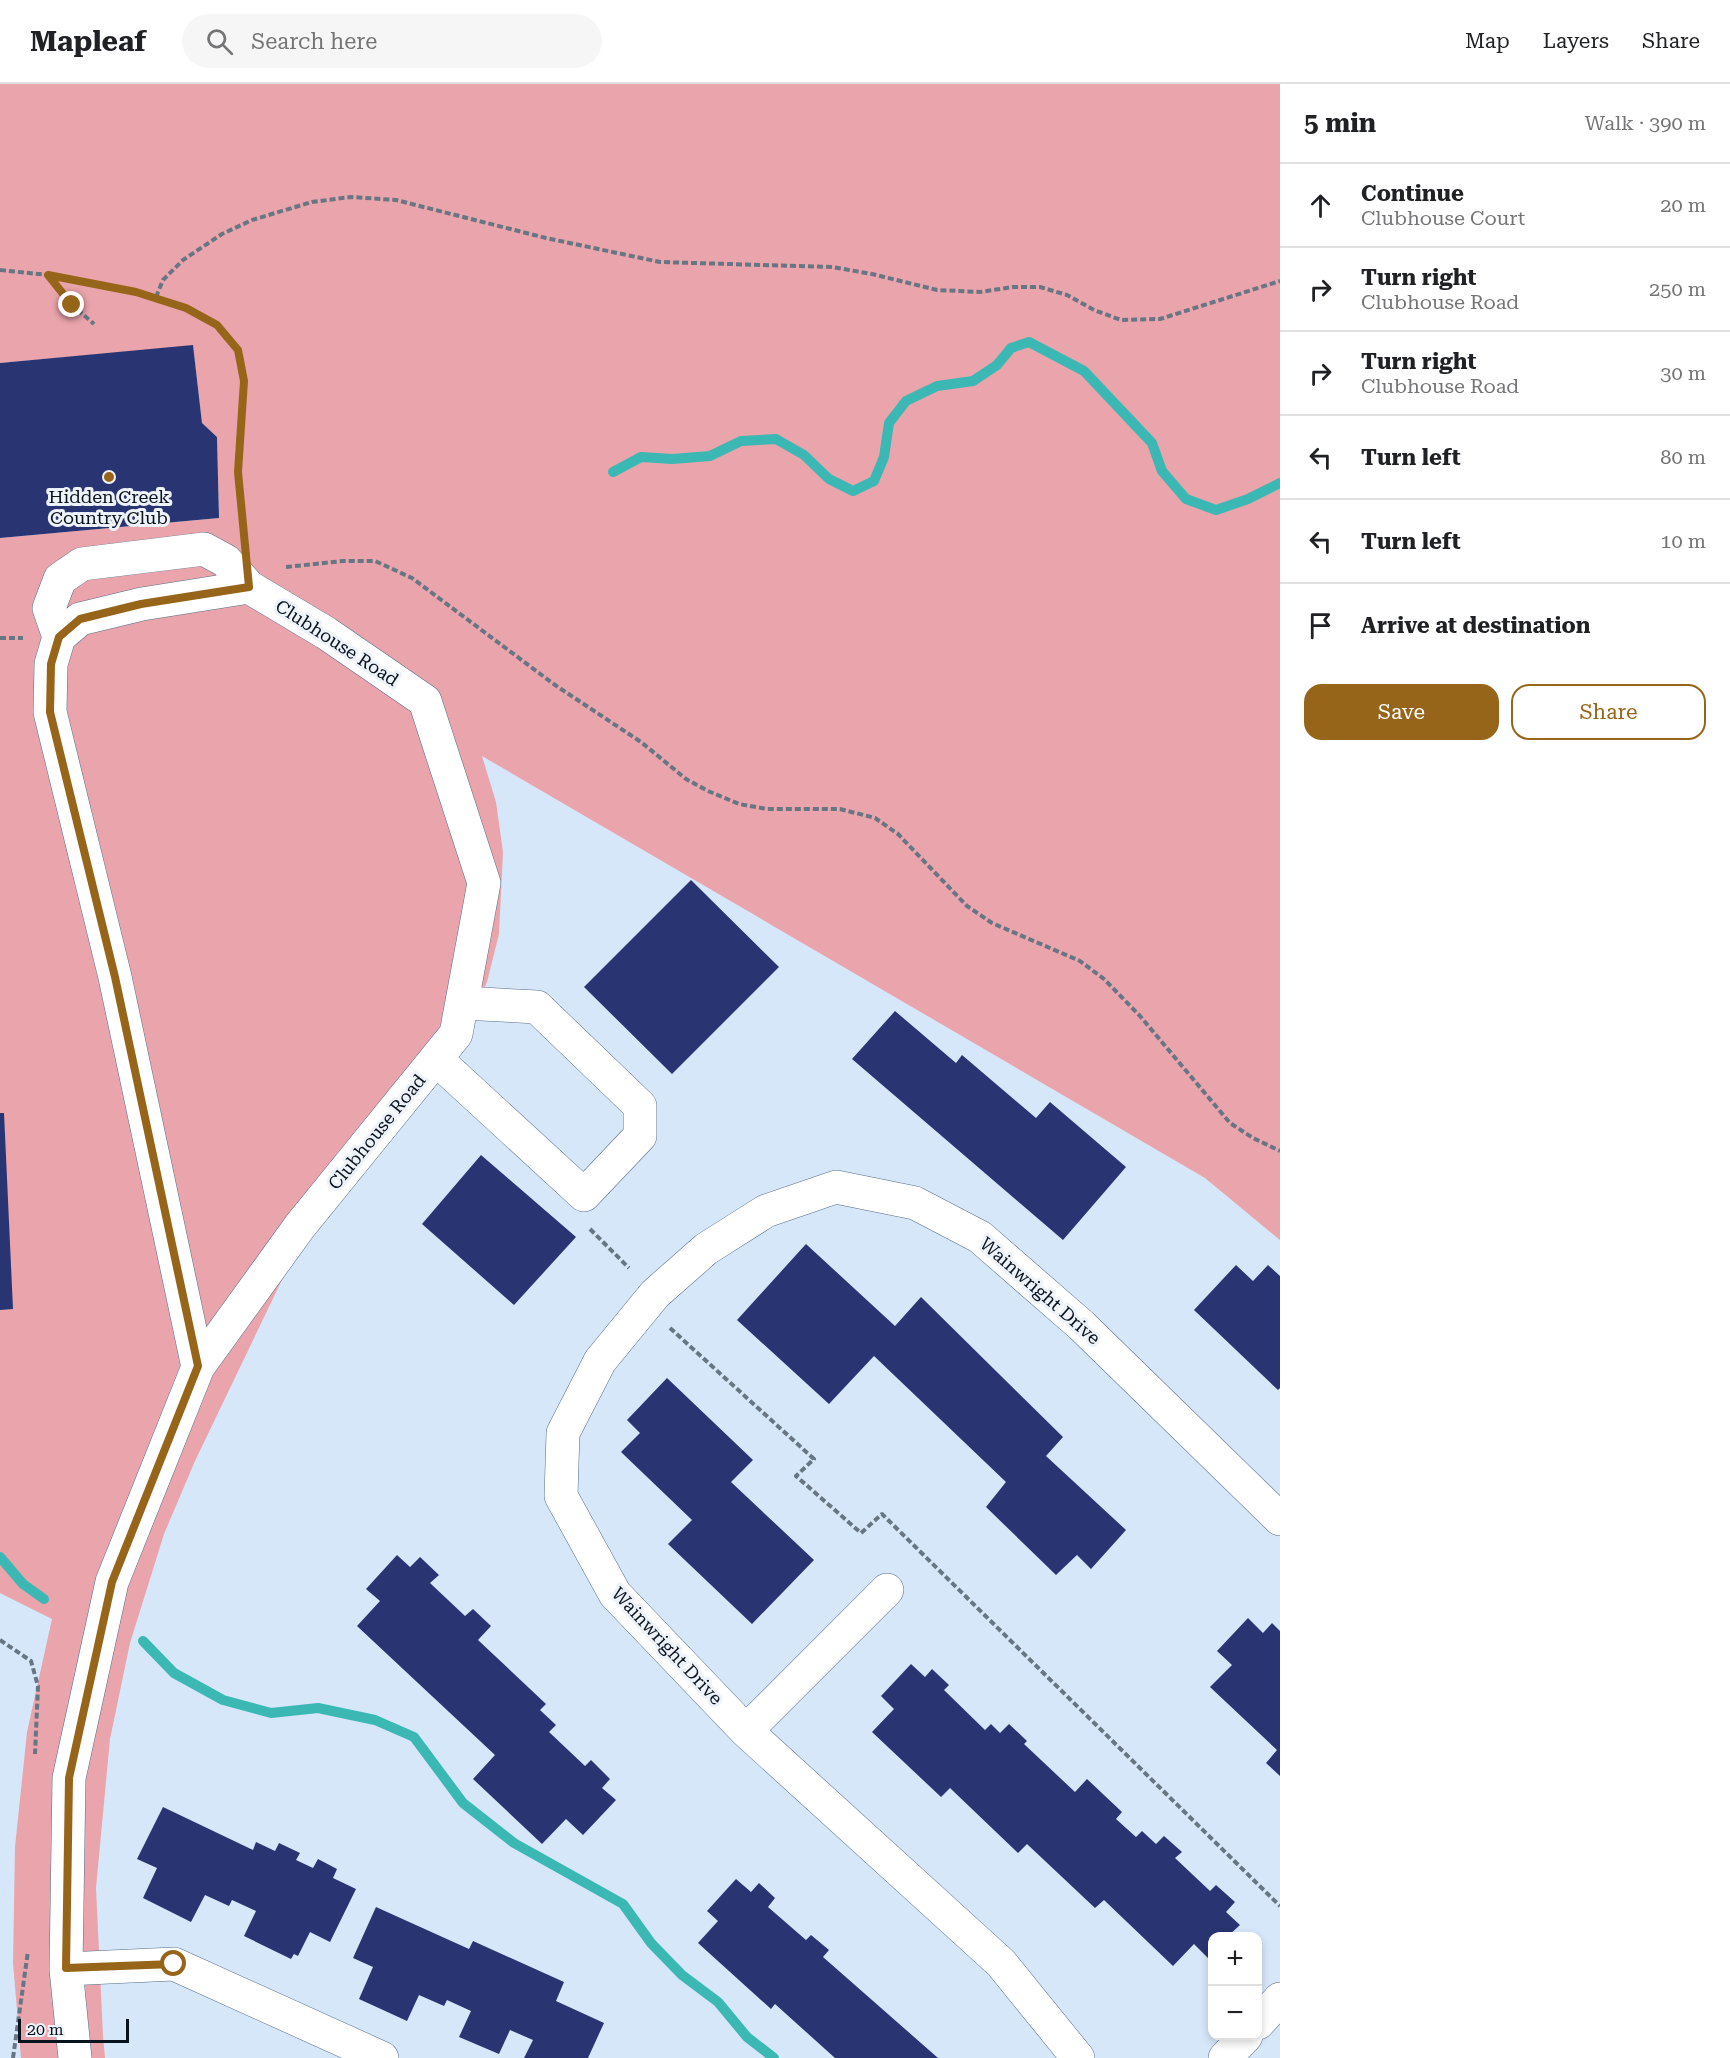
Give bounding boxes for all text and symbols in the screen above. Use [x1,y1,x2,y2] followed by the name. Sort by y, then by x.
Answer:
[182,14,602,68] search box
[30,25,146,58] text: Mapleaf
[203,25,236,58] icon: search
[251,29,377,54] text: Search here
[1465,29,1510,53] text: Map
[1543,29,1609,53] text: Layers
[1642,29,1700,53] text: Share
[1304,108,1376,138] text: 5 min
[1585,111,1706,135] text: Walk · 390 m
[1361,181,1464,206] text: Continue
[1304,189,1337,222] icon: ahead
[1660,193,1706,217] text: 20 m
[1361,206,1525,230] text: Clubhouse Court
[1361,265,1476,290] text: Turn right
[1304,273,1337,306] icon: right
[1649,277,1706,301] text: 250 m
[1361,290,1519,314] text: Clubhouse Road
[58,291,84,317] route end
[1361,349,1476,374] text: Turn right
[1304,357,1337,390] icon: right
[1660,361,1706,385] text: 30 m
[1361,374,1519,398] text: Clubhouse Road
[1304,441,1337,474] icon: left
[1361,445,1461,470] text: Turn left
[1660,445,1706,469] text: 80 m
[102,470,116,484] marker: Hidden Creek Country Club
[48,486,170,528] place label: Hidden Creek Country Club
[1304,525,1337,558] icon: left
[1361,529,1461,554] text: Turn left
[1660,529,1706,553] text: 10 m
[272,595,403,690] street label: Clubhouse Road
[1304,609,1337,642] icon: arrive
[1361,613,1590,638] text: Arrive at destination
[1304,684,1499,740] button: Save
[1511,684,1706,740] button: Share
[324,1069,430,1194] street label: Clubhouse Road
[976,1233,1105,1349] street label: Wainwright Drive
[608,1583,727,1709] street label: Wainwright Drive
[1208,1932,1262,2040] map controls
[1208,1932,1262,1986] button: +
[160,1950,186,1976] route start
[1208,1986,1262,2040] button: −
[18,2016,129,2044] scale bar
[27,2020,64,2039] text: 20 m

